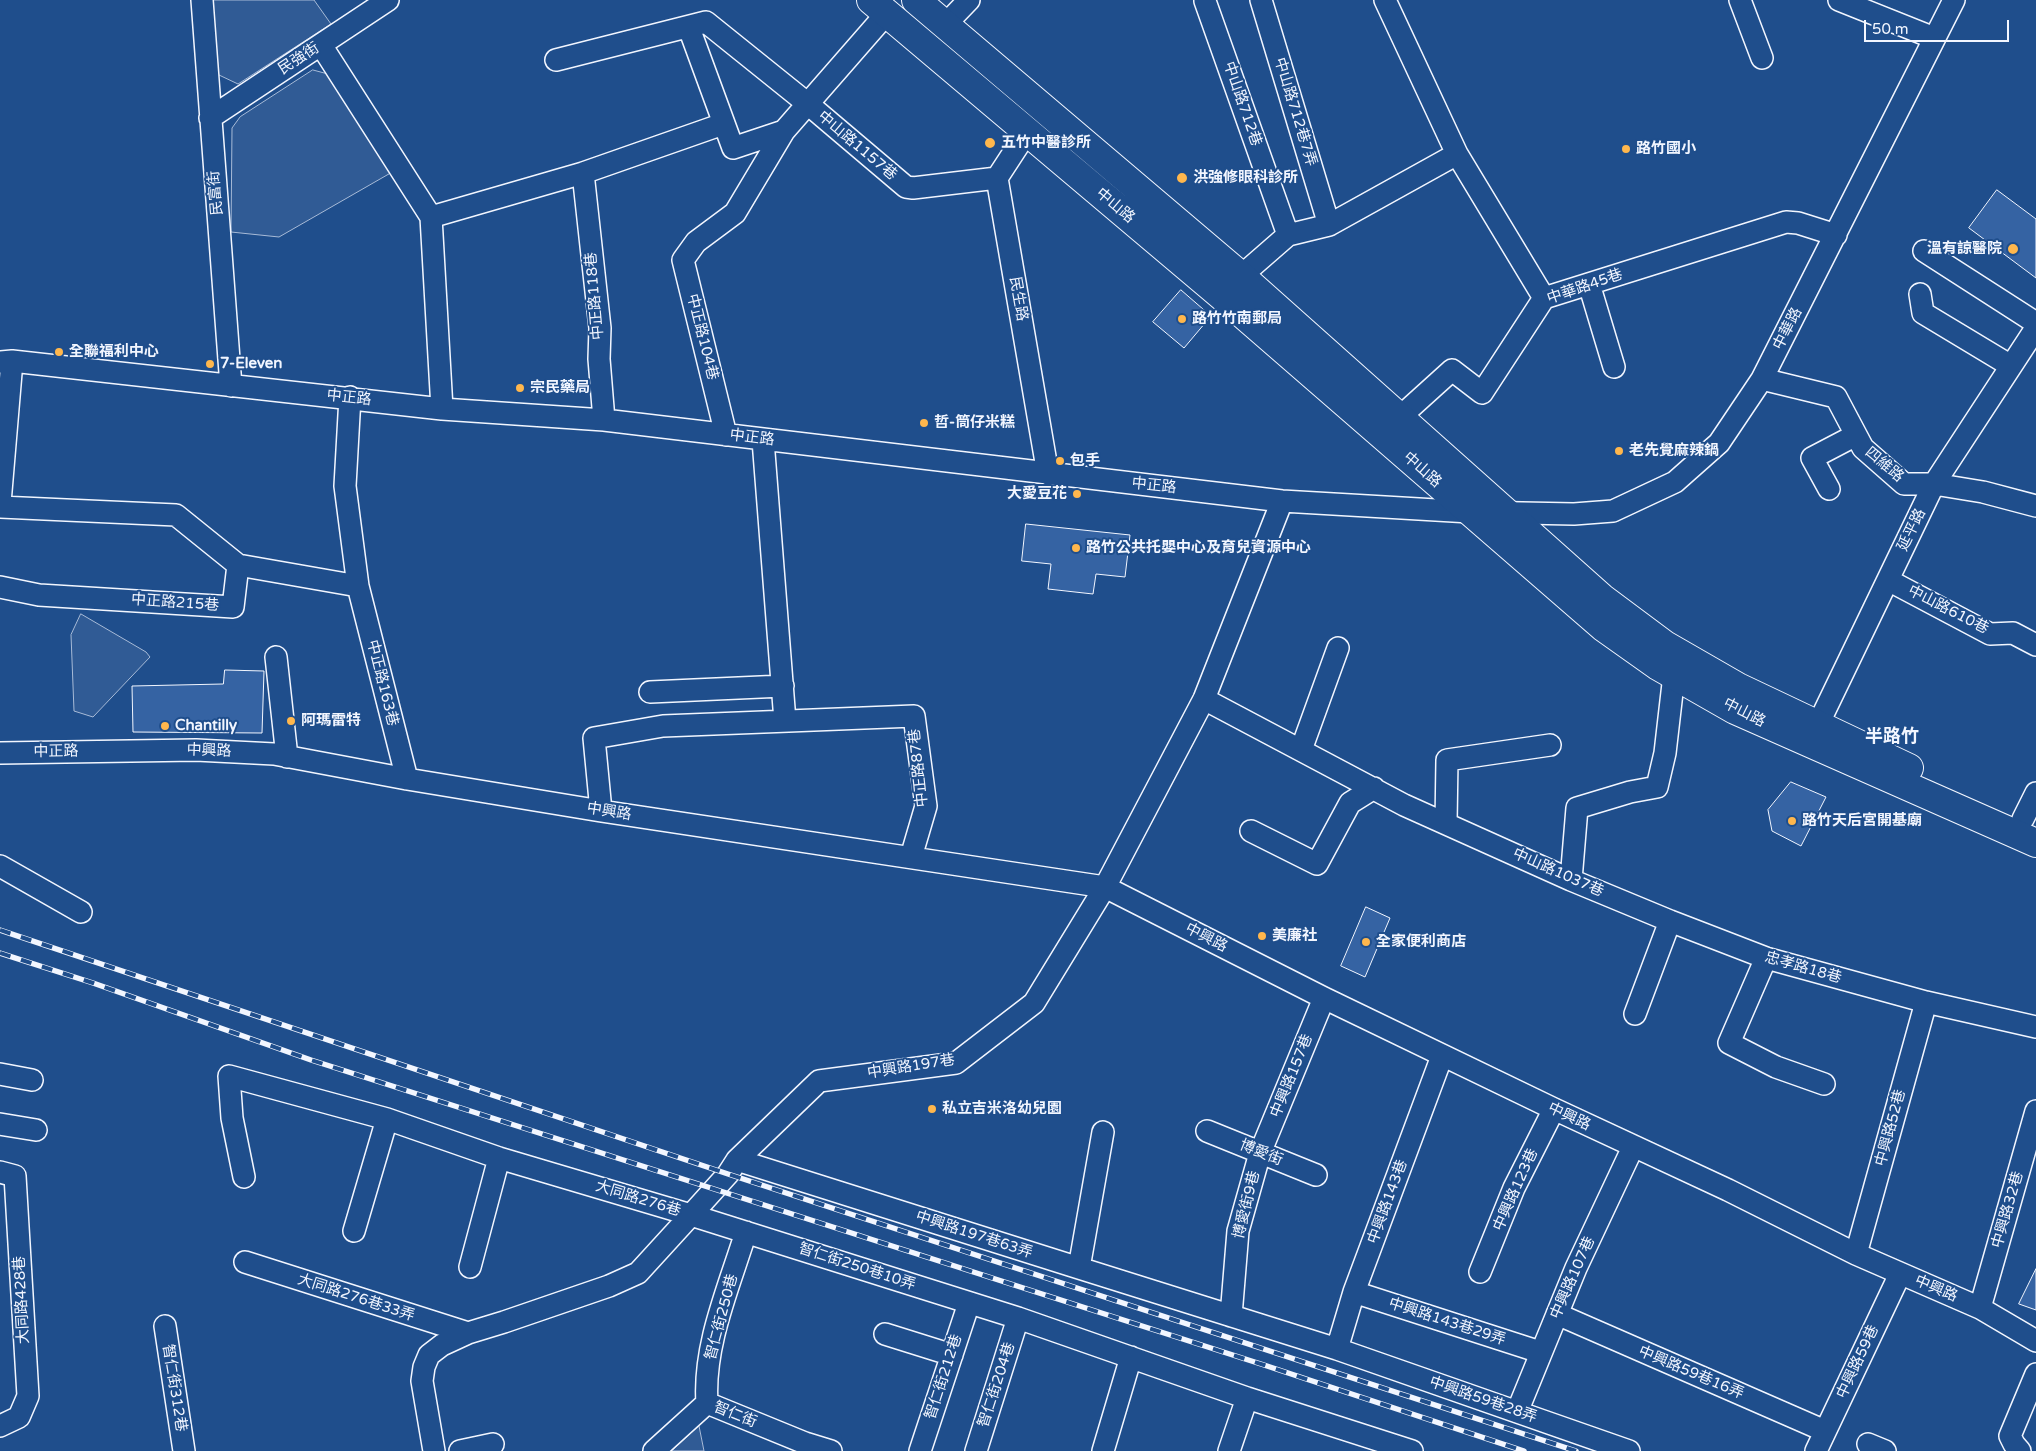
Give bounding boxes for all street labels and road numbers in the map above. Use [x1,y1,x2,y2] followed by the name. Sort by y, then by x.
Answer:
[275,39,323,79] street label: 民強街
[1270,55,1320,169] street label: 中山路712巷7弄
[1219,59,1265,149] street label: 中山路712巷
[814,108,900,184] street label: 中山路1157巷
[205,170,227,216] street label: 民富街
[1092,185,1138,227] street label: 中山路
[582,251,608,341] street label: 中正路118巷
[1545,266,1625,308] street label: 中華路45巷
[1005,275,1031,323] street label: 民生路
[683,292,721,382] street label: 中正路104巷
[1770,305,1806,353] street label: 中華路
[326,387,372,409] street label: 中正路
[729,426,775,450] street label: 中正路
[1861,444,1907,486] street label: 四維路
[1399,448,1445,492] street label: 中山路
[1131,475,1177,497] street label: 中正路
[1894,506,1930,554] street label: 延平路
[1905,582,1991,638] street label: 中山路610巷
[130,591,220,615] street label: 中正路215巷
[363,638,401,728] street label: 中正路163巷
[1720,695,1768,731] street label: 中山路
[906,728,932,808] street label: 中正路87巷
[186,741,232,761] street label: 中興路
[33,743,79,761] street label: 中正路
[585,800,633,824] street label: 中興路
[1510,845,1606,901] street label: 中山路1037巷
[1182,920,1230,956] street label: 中興路
[1763,948,1843,988] street label: 忠孝路18巷
[1267,1032,1317,1120] street label: 中興路157巷
[866,1051,956,1083] street label: 中興路197巷
[1872,1088,1910,1168] street label: 中興路52巷
[1545,1099,1593,1135] street label: 中興路
[1237,1136,1285,1170] street label: 博愛街
[1490,1146,1542,1234] street label: 中興路123巷
[1364,1157,1412,1247] street label: 中興路143巷
[1230,1169,1264,1241] street label: 博愛街9巷
[1988,1170,2028,1250] street label: 中興路32巷
[593,1177,683,1221] street label: 大同路276巷
[913,1208,1035,1262] street label: 中興路197巷63弄
[1547,1234,1599,1322] street label: 中興路107巷
[796,1240,918,1294] street label: 智仁街250巷10弄
[11,1255,33,1345] street label: 大同路428巷
[295,1271,417,1325] street label: 大同路276巷33弄
[702,1272,742,1362] street label: 智仁街250巷
[1912,1272,1960,1306] street label: 中興路
[1386,1295,1508,1349] street label: 中興路143巷29弄
[1833,1322,1883,1402] street label: 中興路59巷
[922,1332,966,1422] street label: 智仁街212巷
[975,1340,1019,1430] street label: 智仁街204巷
[158,1343,190,1433] street label: 智仁街312巷
[1636,1343,1746,1403] street label: 中興路59巷16弄
[1427,1373,1539,1427] street label: 中興路59巷28弄
[711,1398,759,1432] street label: 智仁街

